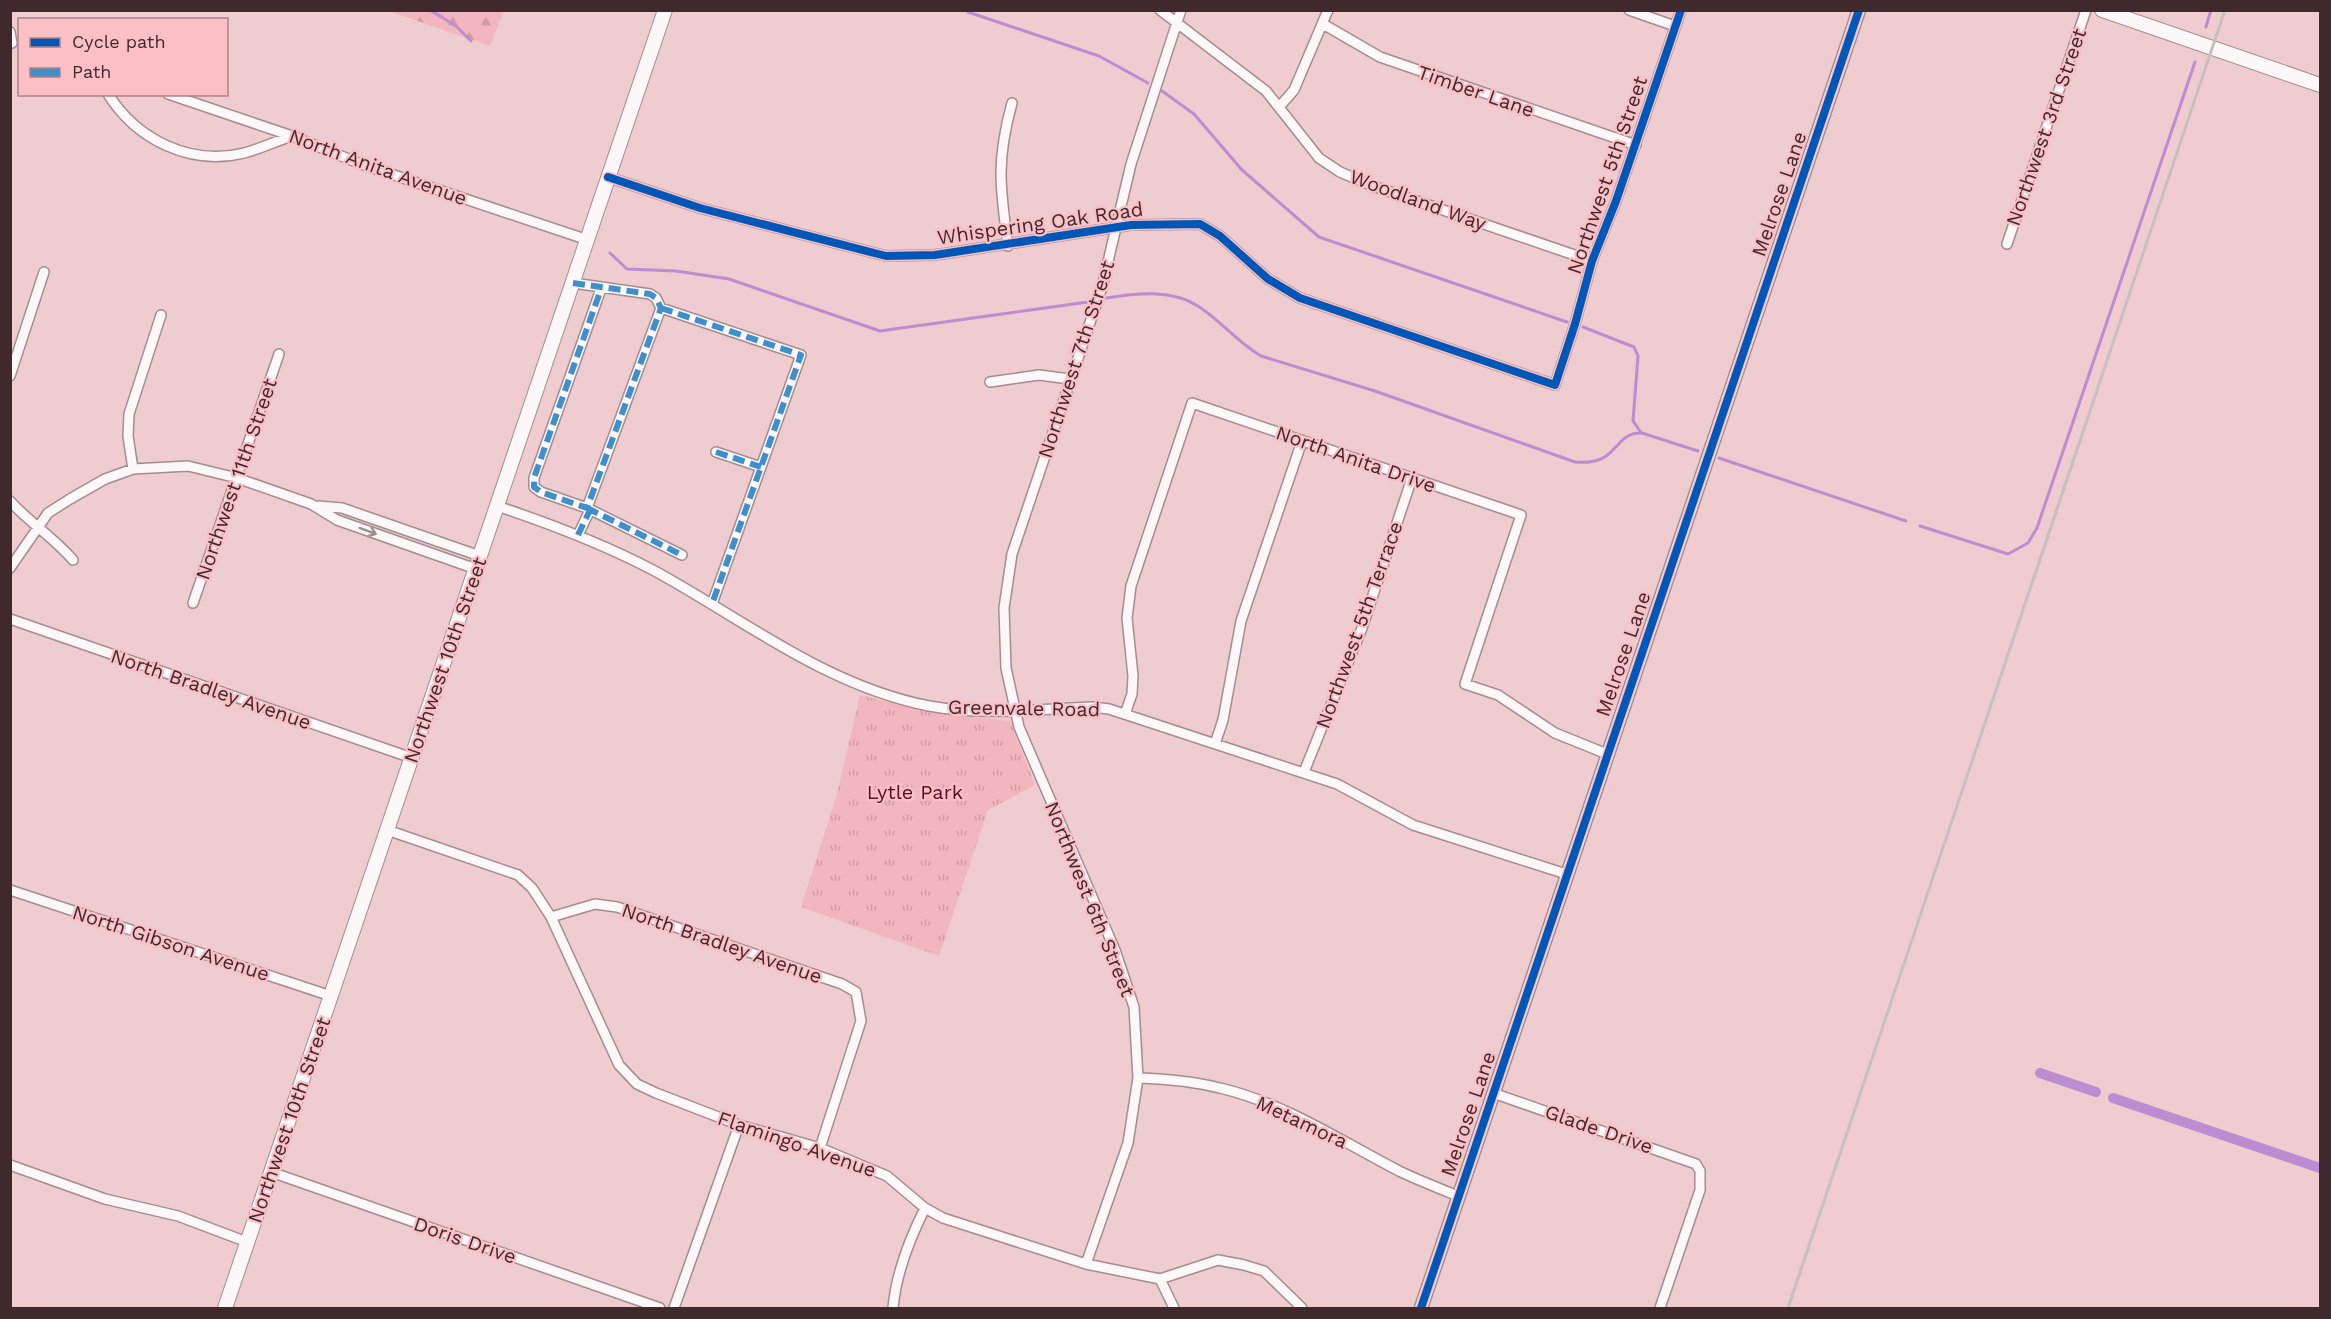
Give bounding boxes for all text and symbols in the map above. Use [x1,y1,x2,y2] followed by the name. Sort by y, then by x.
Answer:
[18,18,228,96] legend
[2001,24,2091,229] street label: Northwest 3rd Street
[72,31,166,52] text: Cycle path
[1414,60,1538,122] street label: Timber Lane
[72,61,112,82] text: Path
[1562,72,1652,277] street label: Northwest 5th Street
[286,124,470,210] street label: North Anita Avenue
[1746,128,1812,260] street label: Melrose Lane
[1347,164,1490,236] street label: Woodland Way
[935,197,1145,249] street label: Whispering Oak Road
[1033,256,1120,461] street label: Northwest 7th Street
[190,375,282,583] street label: Northwest 11th Street
[1273,420,1439,498] street label: North Anita Drive
[1310,518,1408,732] street label: Northwest 5th Terrace
[358,527,377,538] one-way arrow
[398,553,492,766] street label: Northwest 10th Street
[1590,588,1656,720] street label: Melrose Lane
[108,643,314,735] street label: North Bradley Avenue
[948,695,1100,721] street label: Greenvale Road
[867,780,963,804] park label: Lytle Park
[1040,798,1140,1001] street label: Northwest 6th Street
[619,897,825,989] street label: North Bradley Avenue
[69,900,273,986] street label: North Gibson Avenue
[242,1013,336,1226] street label: Northwest 10th Street
[1435,1048,1501,1180] street label: Melrose Lane
[1252,1090,1352,1154] street label: Metamora
[1542,1099,1656,1159] street label: Glade Drive
[715,1106,879,1182] street label: Flamingo Avenue
[411,1211,519,1269] street label: Doris Drive

